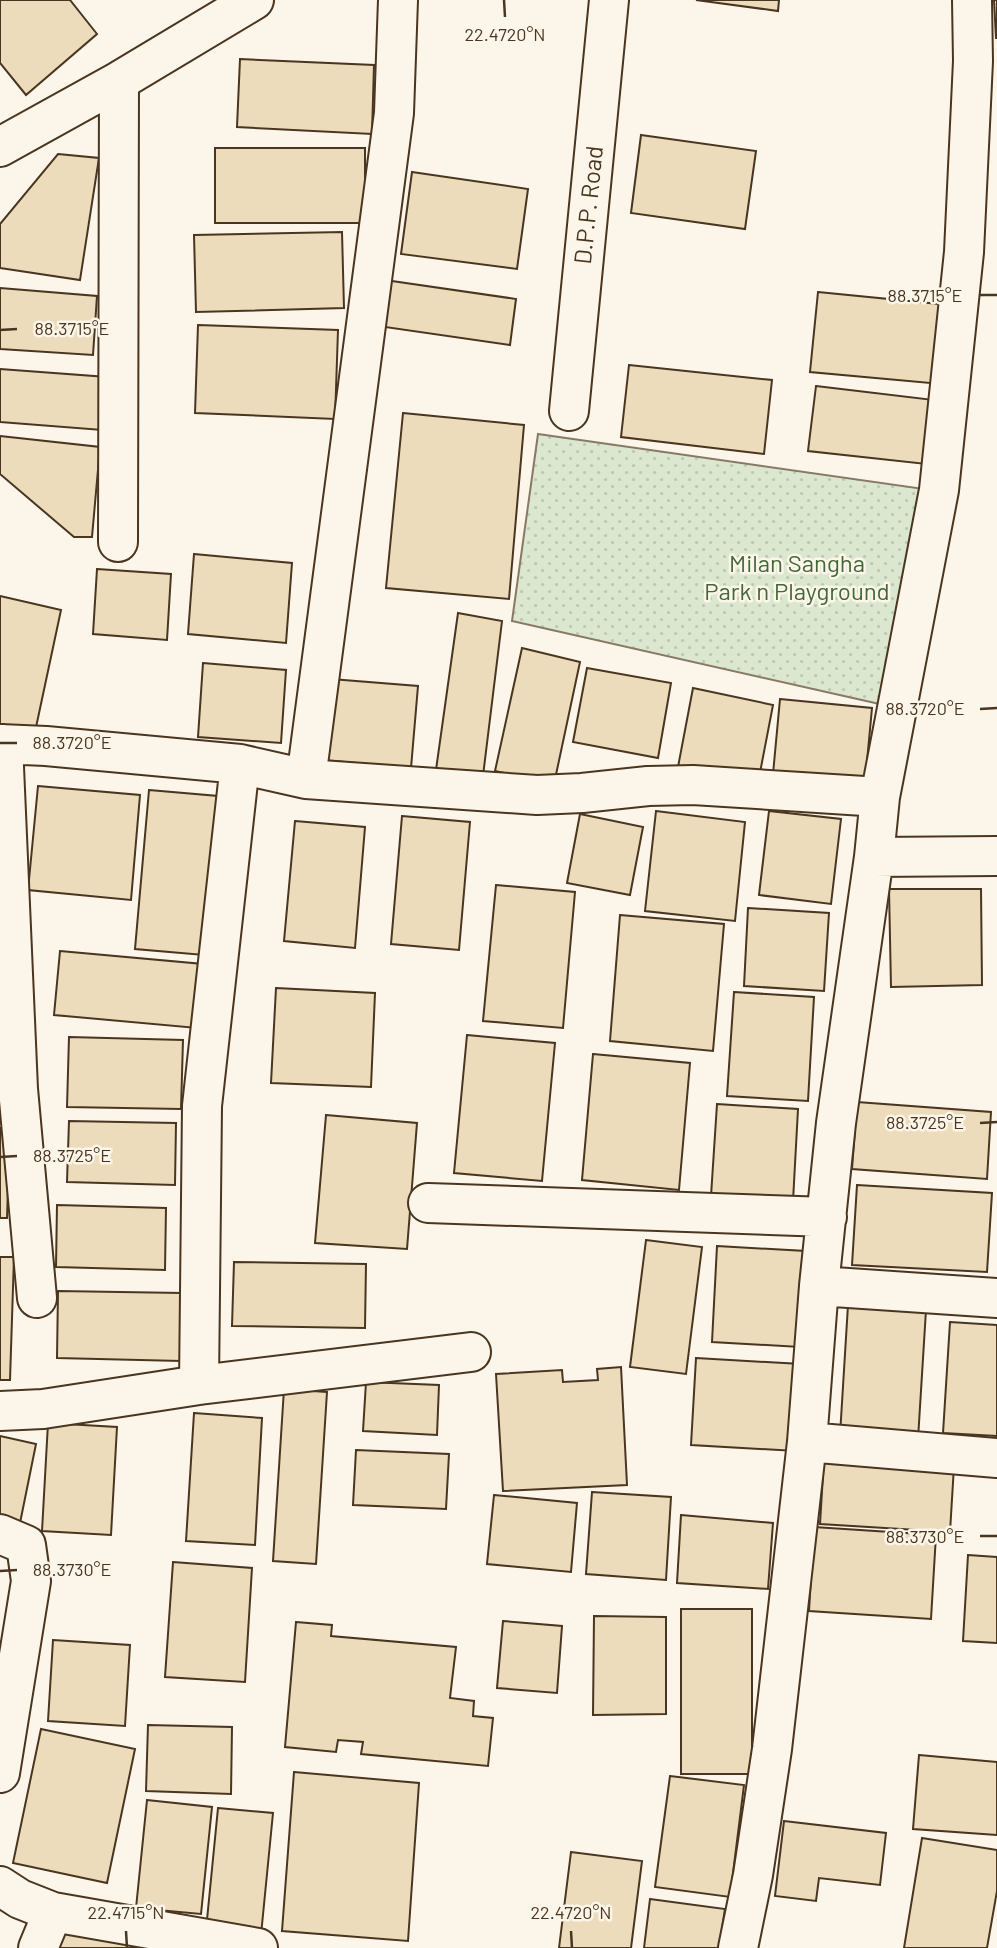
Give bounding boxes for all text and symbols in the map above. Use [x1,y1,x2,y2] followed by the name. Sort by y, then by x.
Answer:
[464,23,546,45] text: 22.4720°N
[567,144,608,266] street label: D.P.P. Road
[888,284,962,306] text: 88.3715°E
[35,317,109,339] text: 88.3715°E
[704,548,890,605] park label: Milan Sangha Park n Playground
[885,697,965,719] text: 88.3720°E
[32,731,112,753] text: 88.3720°E
[886,1111,964,1133] text: 88.3725°E
[33,1144,111,1166] text: 88.3725°E
[886,1525,964,1547] text: 88.3730°E
[33,1558,111,1580] text: 88.3730°E
[88,1901,164,1923] text: 22.4715°N
[530,1901,612,1923] text: 22.4720°N

